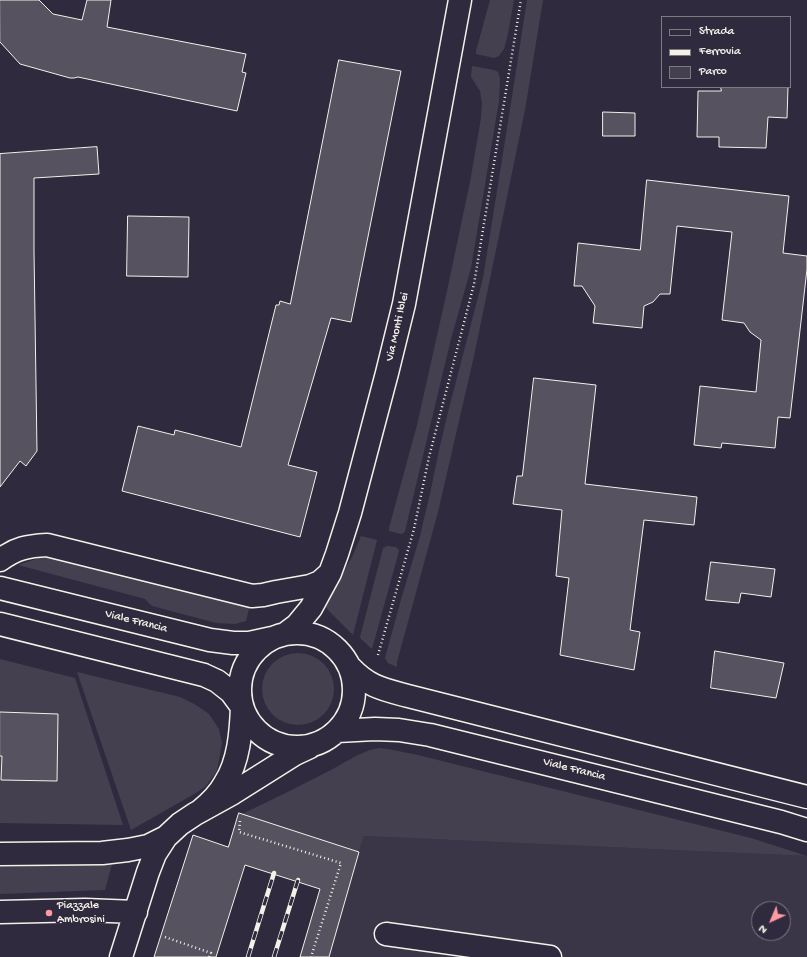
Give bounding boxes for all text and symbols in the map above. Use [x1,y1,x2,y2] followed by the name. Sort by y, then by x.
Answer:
[661,16,791,88] legend
[699,25,734,39] text: Strada
[699,45,741,59] text: Ferrovia
[699,65,727,79] text: Parco
[383,291,413,363] street label: Via Monti Iblei
[103,607,169,637] street label: Viale Francia
[541,755,607,785] street label: Viale Francia
[57,899,105,927] place label: Piazzale Ambrosini
[751,901,791,941] north arrow
[44,908,54,918] marker: Piazzale Ambrosini
[757,922,770,936] text: N

